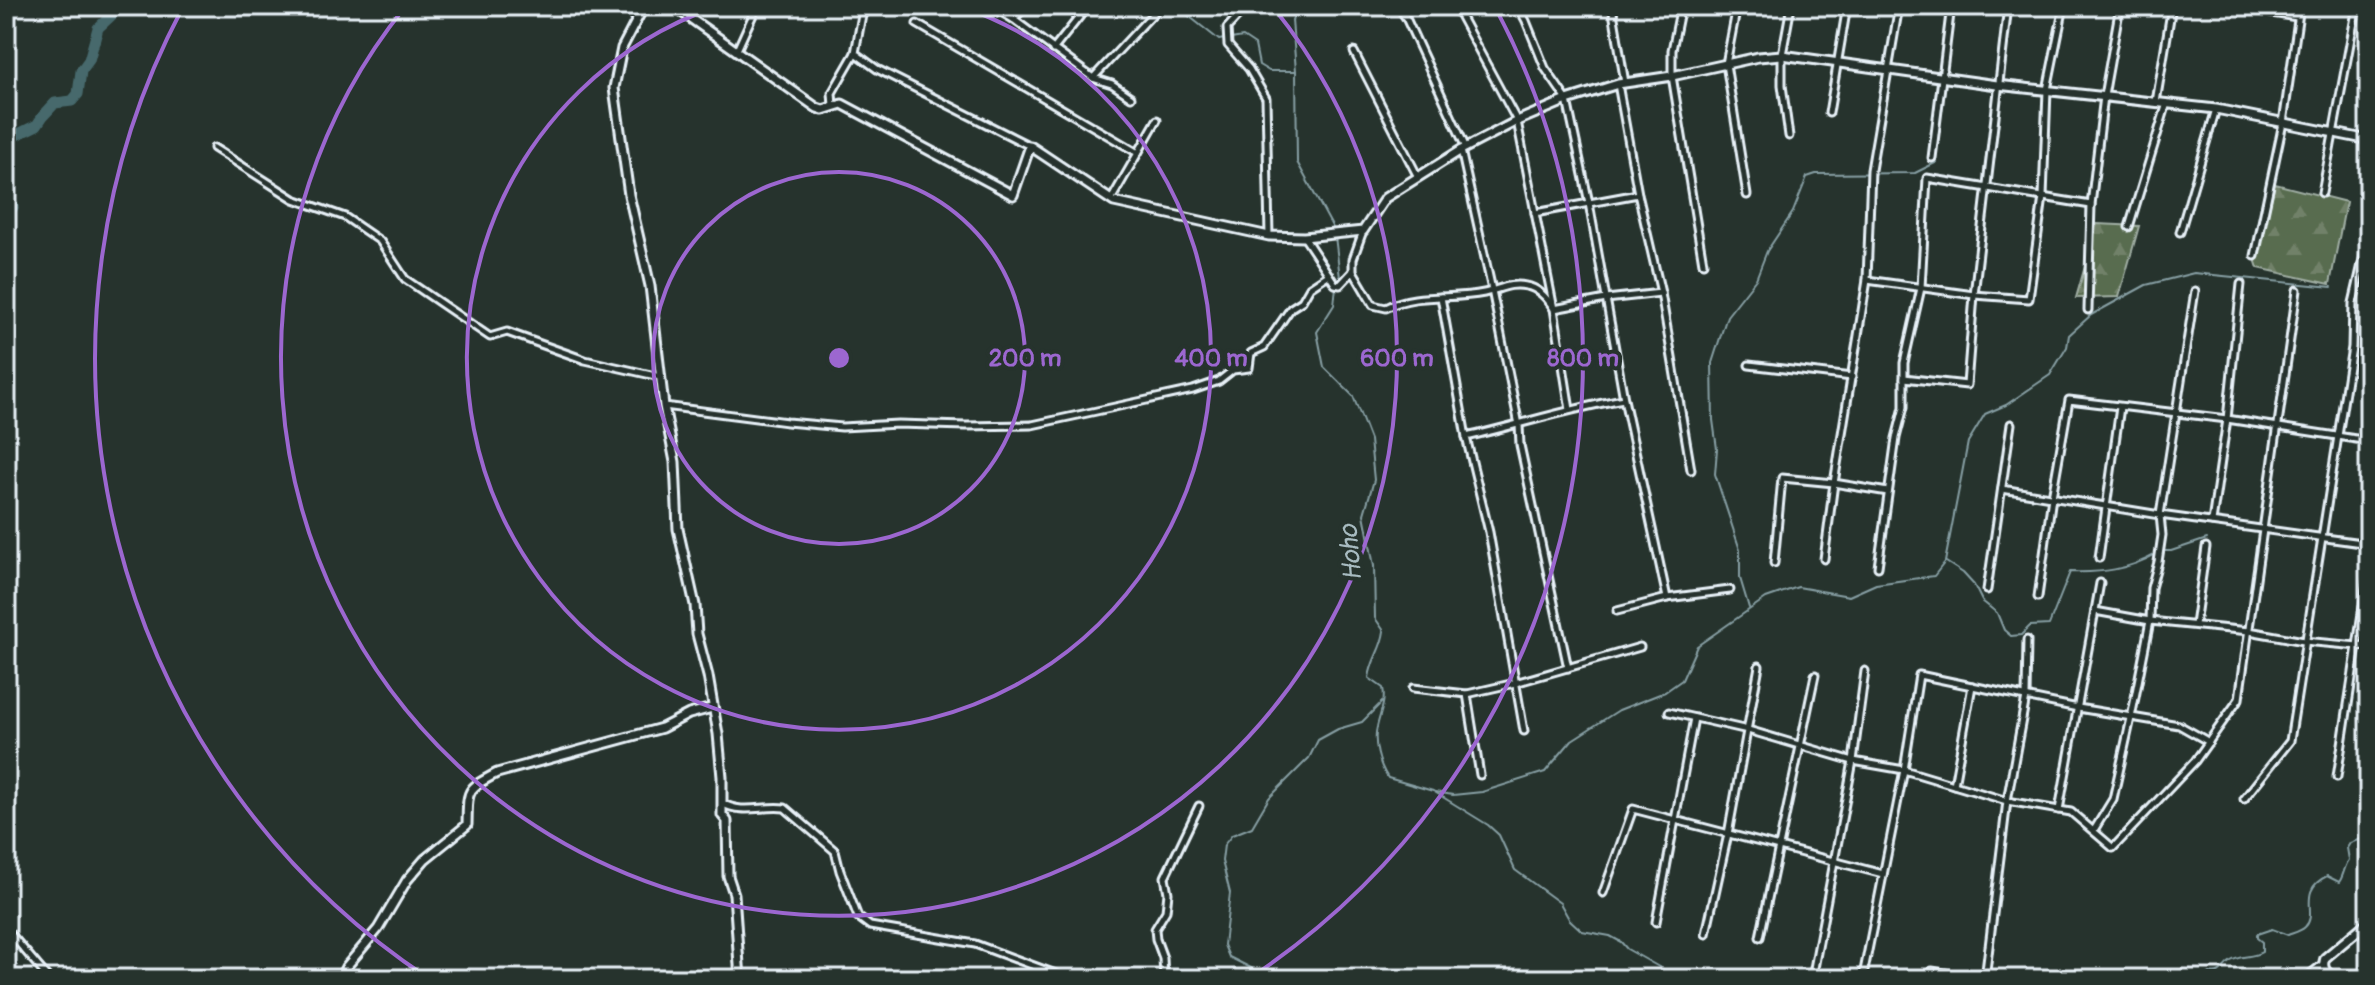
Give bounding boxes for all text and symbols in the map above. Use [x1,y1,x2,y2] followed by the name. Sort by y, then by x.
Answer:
[825,344,853,372] centre of rings
[989,344,1061,373] text: 200 m
[1174,344,1248,373] text: 400 m
[1360,344,1434,373] text: 600 m
[1547,344,1619,373] text: 800 m
[1332,521,1369,583] water label: Hoho

